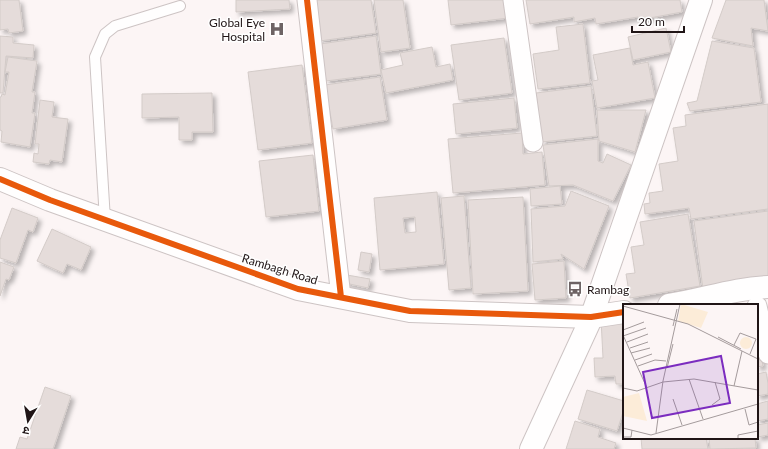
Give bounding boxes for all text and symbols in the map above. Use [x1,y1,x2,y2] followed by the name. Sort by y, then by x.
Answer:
[632,8,684,34] scale bar
[638,14,665,29] text: 20 m
[209,15,265,44] place label: Global Eye Hospital
[268,20,286,38] hospital icon: Global Eye Hospital
[240,250,320,288] street label: Rambagh Road
[566,280,584,298] bus stop icon: Rambag
[587,282,629,297] place label: Rambag
[623,304,758,439] inset map
[8,401,48,441] north arrow
[21,424,30,438] text: उ

